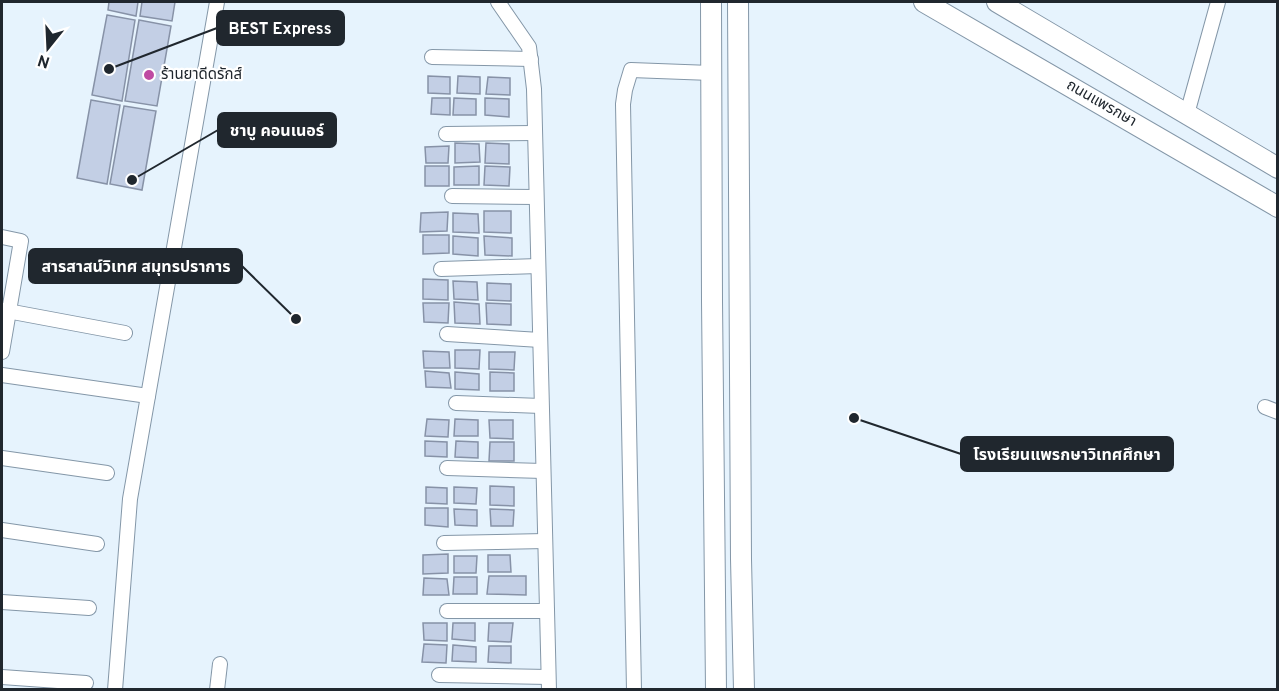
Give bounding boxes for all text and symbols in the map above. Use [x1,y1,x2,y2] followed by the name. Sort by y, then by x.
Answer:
[217,11,344,45] callout: BEST Express
[18,18,78,78] north arrow
[228,20,332,40] text: BEST Express
[35,49,53,72] text: N
[161,66,242,85] place label: ร้านยาดีดรักส์
[142,68,156,82] marker: ร้านยาดีดรักส์
[1062,76,1140,132] street label: ถนนแพรกษา
[218,113,336,147] callout: ชาบู คอนเนอร์
[230,122,324,142] text: ชาบู คอนเนอร์
[29,249,242,283] callout: สารสาสน์วิเทศ สมุทรปราการ
[41,258,231,278] text: สารสาสน์วิเทศ สมุทรปราการ
[961,437,1173,471] callout: โรงเรียนแพรกษาวิเทศศึกษา
[973,446,1161,466] text: โรงเรียนแพรกษาวิเทศศึกษา

